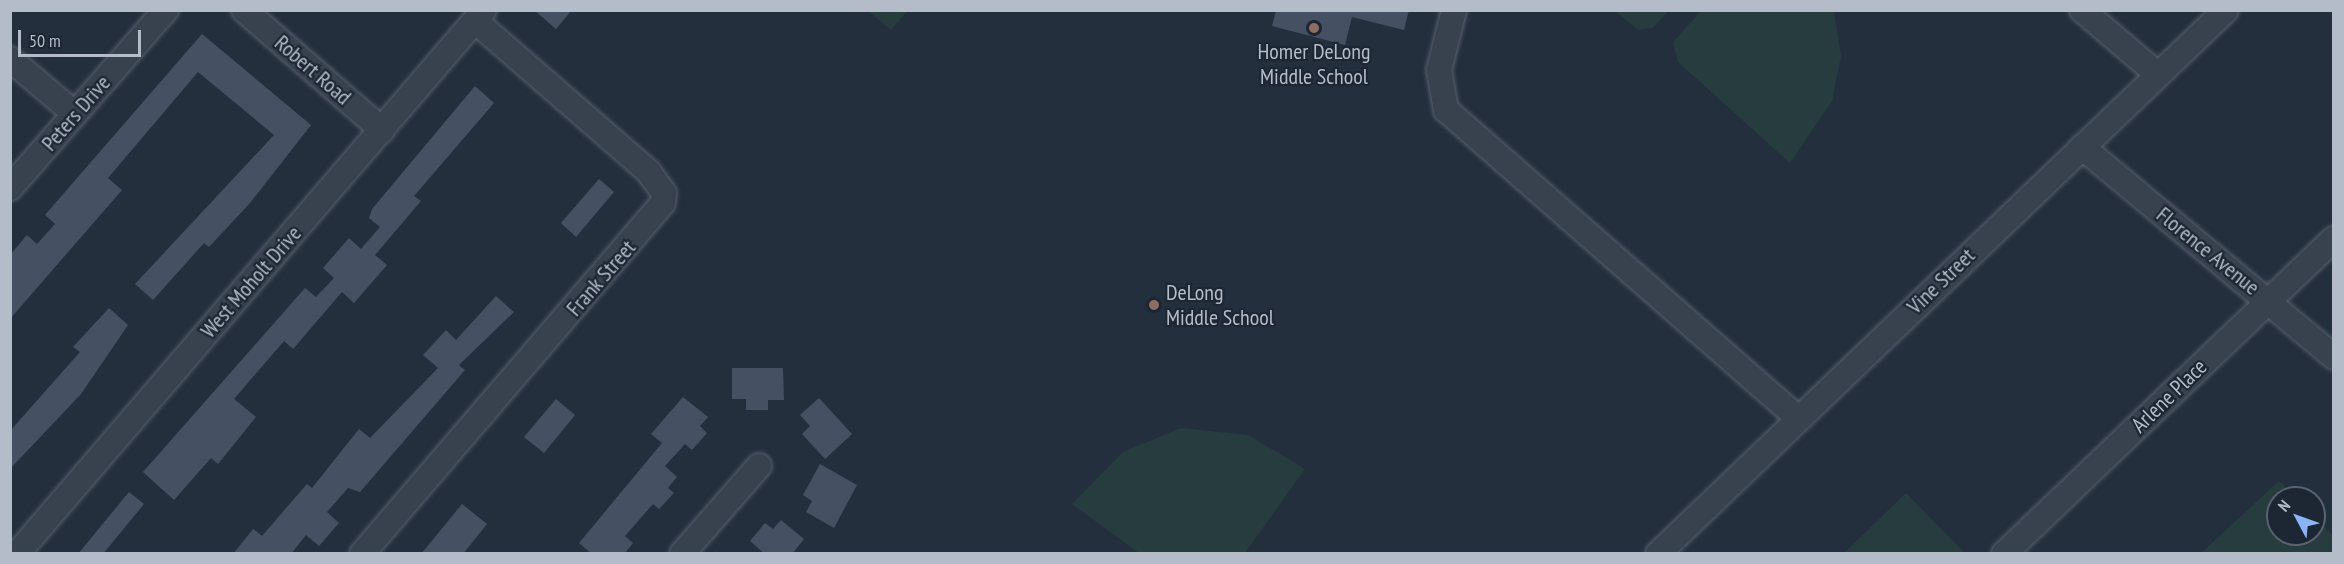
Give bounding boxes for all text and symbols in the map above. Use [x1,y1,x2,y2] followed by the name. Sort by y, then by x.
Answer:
[21,18,144,56] scale bar
[1307,21,1321,35] marker: Homer DeLong Middle School
[29,29,61,52] text: 50 m
[269,30,357,110] street label: Robert Road
[1258,38,1370,90] place label: Homer DeLong Middle School
[36,70,116,156] street label: Peters Drive
[2151,201,2265,301] street label: Florence Avenue
[195,221,307,343] street label: West Moholt Drive
[561,235,641,321] street label: Frank Street
[1902,242,1980,320] street label: Vine Street
[1166,279,1274,330] place label: DeLong Middle School
[1147,298,1161,312] marker: DeLong Middle School
[2126,354,2212,438] street label: Arlene Place
[2266,486,2326,546] north arrow
[2274,496,2294,515] text: N

